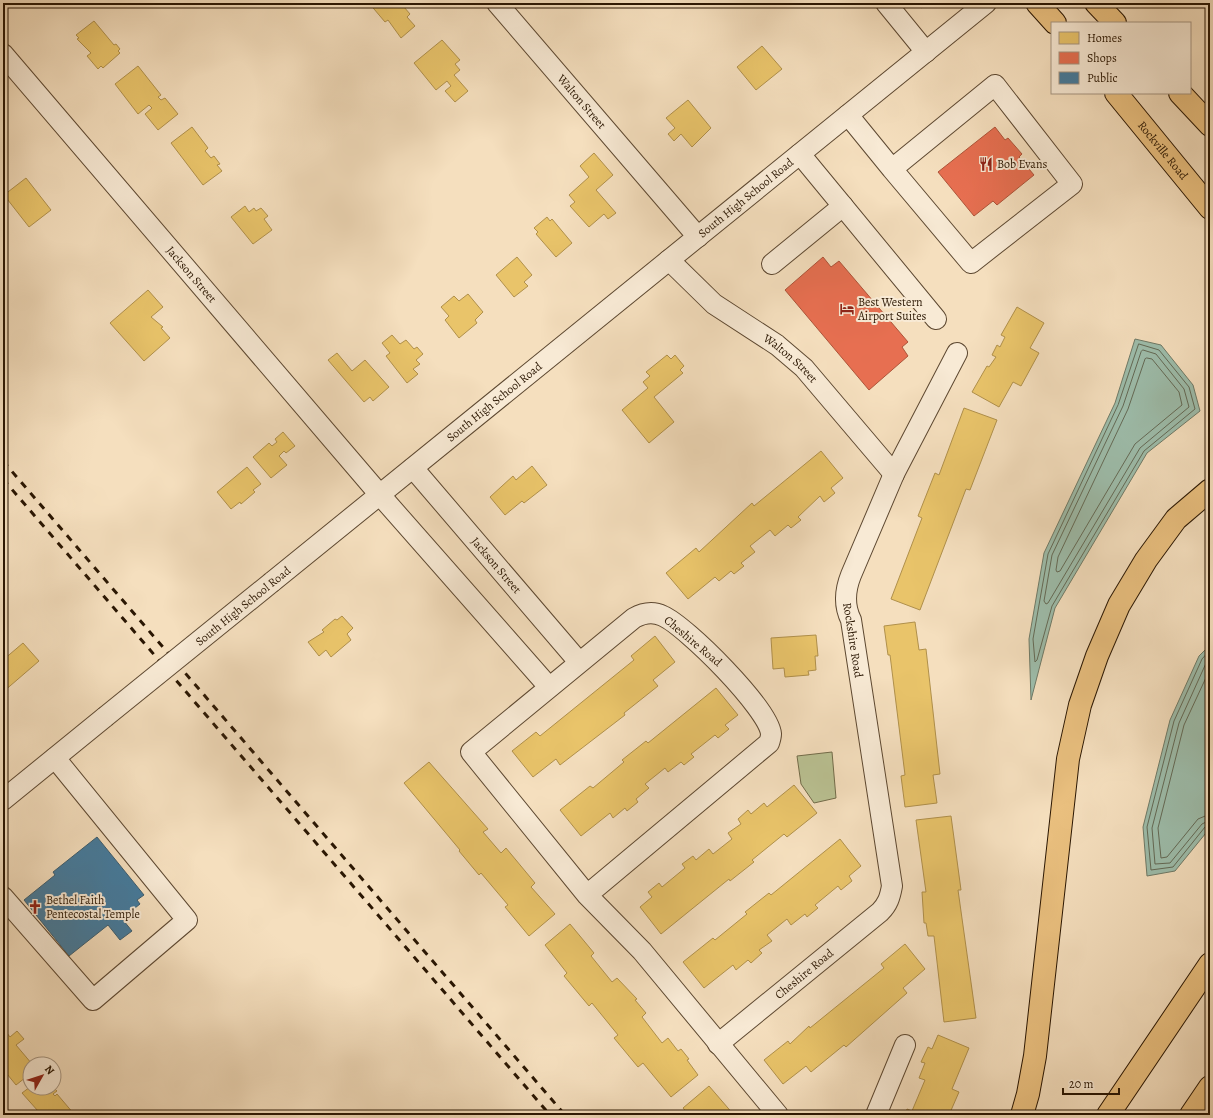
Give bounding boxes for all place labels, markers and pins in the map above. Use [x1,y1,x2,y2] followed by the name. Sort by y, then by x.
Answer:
[978,156,994,172] restaurant icon: Bob Evans
[997,156,1048,172] place label: Bob Evans
[857,294,927,324] place label: Best Western Airport Suites
[839,301,855,317] hotel icon: Best Western Airport Suites
[46,892,140,922] place label: Bethel Faith Pentecostal Temple
[27,899,43,915] church icon: Bethel Faith Pentecostal Temple

